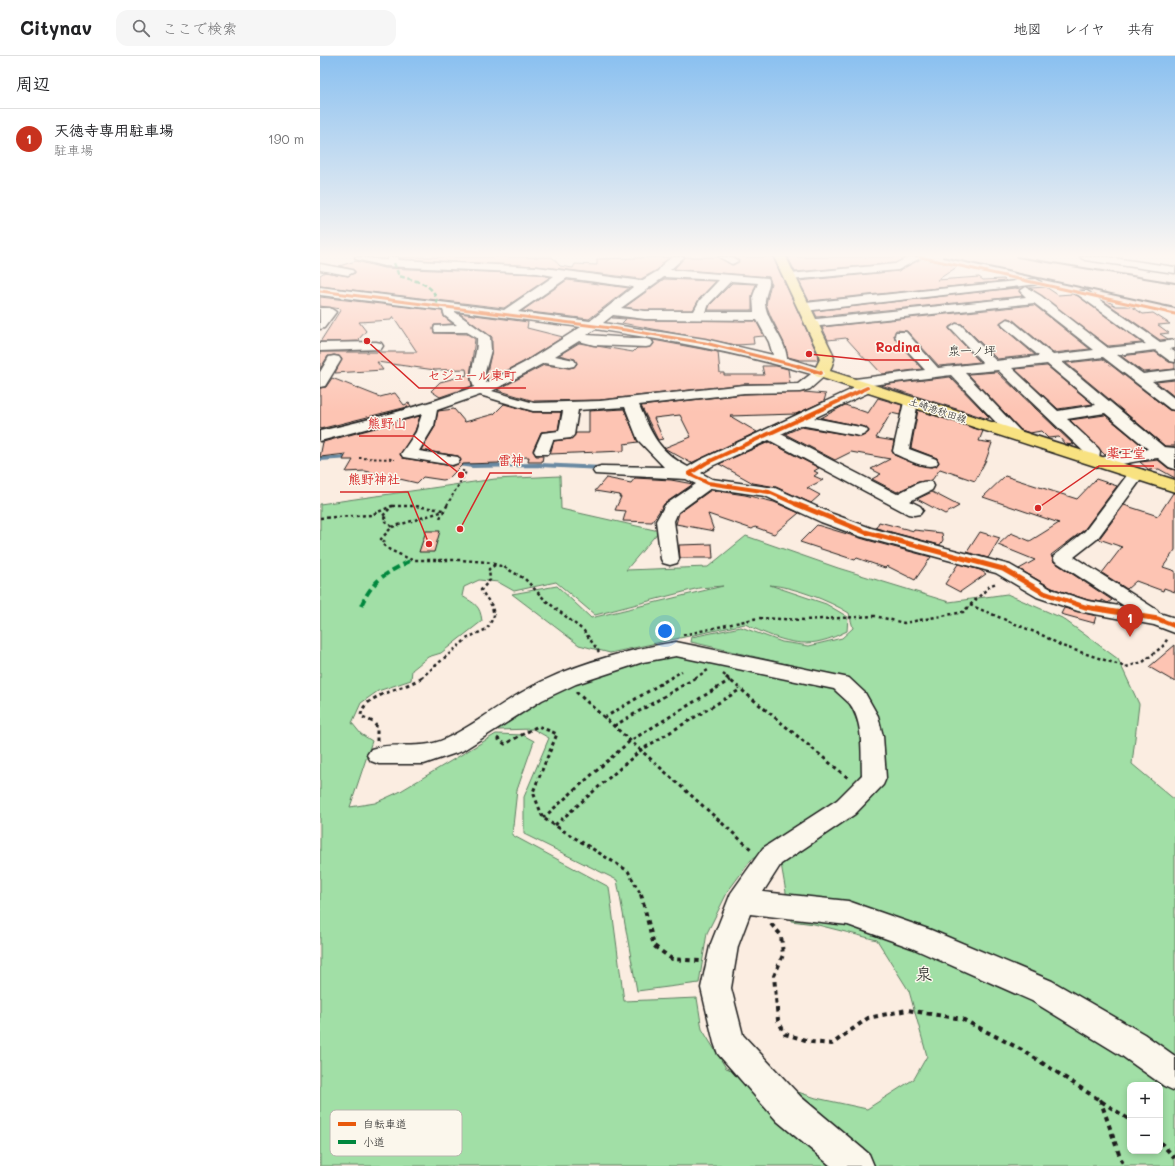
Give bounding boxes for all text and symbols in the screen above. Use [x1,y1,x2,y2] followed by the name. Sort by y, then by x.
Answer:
[116,10,396,46] search box
[20,15,92,40] text: Citynav
[130,17,152,39] icon: search
[162,18,237,38] text: ここで検索
[1014,19,1042,38] text: 地図
[1064,19,1105,38] text: レイヤ
[1127,19,1155,38] text: 共有
[16,72,50,94] text: 周辺
[54,120,174,140] text: 天徳寺専用駐車場
[26,130,32,147] text: 1
[268,130,304,147] text: 190 m
[54,141,93,158] text: 駐車場
[868,335,929,360] callout: Rodina
[876,338,920,355] text: Rodina
[948,342,996,358] district label: 泉一ノ坪
[419,363,526,388] callout: セジュール東町
[427,366,517,383] text: セジュール東町
[907,394,969,426] street label: 土崎港秋田線
[359,411,414,436] callout: 熊野山
[367,414,407,431] text: 熊野山
[1099,441,1154,466] callout: 薬王堂
[1106,444,1146,461] text: 薬王堂
[490,448,532,473] callout: 雷神
[498,451,524,468] text: 雷神
[340,467,408,492] callout: 熊野神社
[348,470,400,487] text: 熊野神社
[1117,604,1143,637] pin: 1
[655,621,675,641] your location
[916,962,933,984] district label: 泉
[1127,1082,1163,1154] map controls
[1127,1082,1163,1118] button: +
[330,1110,462,1156] legend
[363,1116,407,1131] text: 自転車道
[1127,1118,1163,1154] button: −
[363,1134,385,1149] text: 小道

